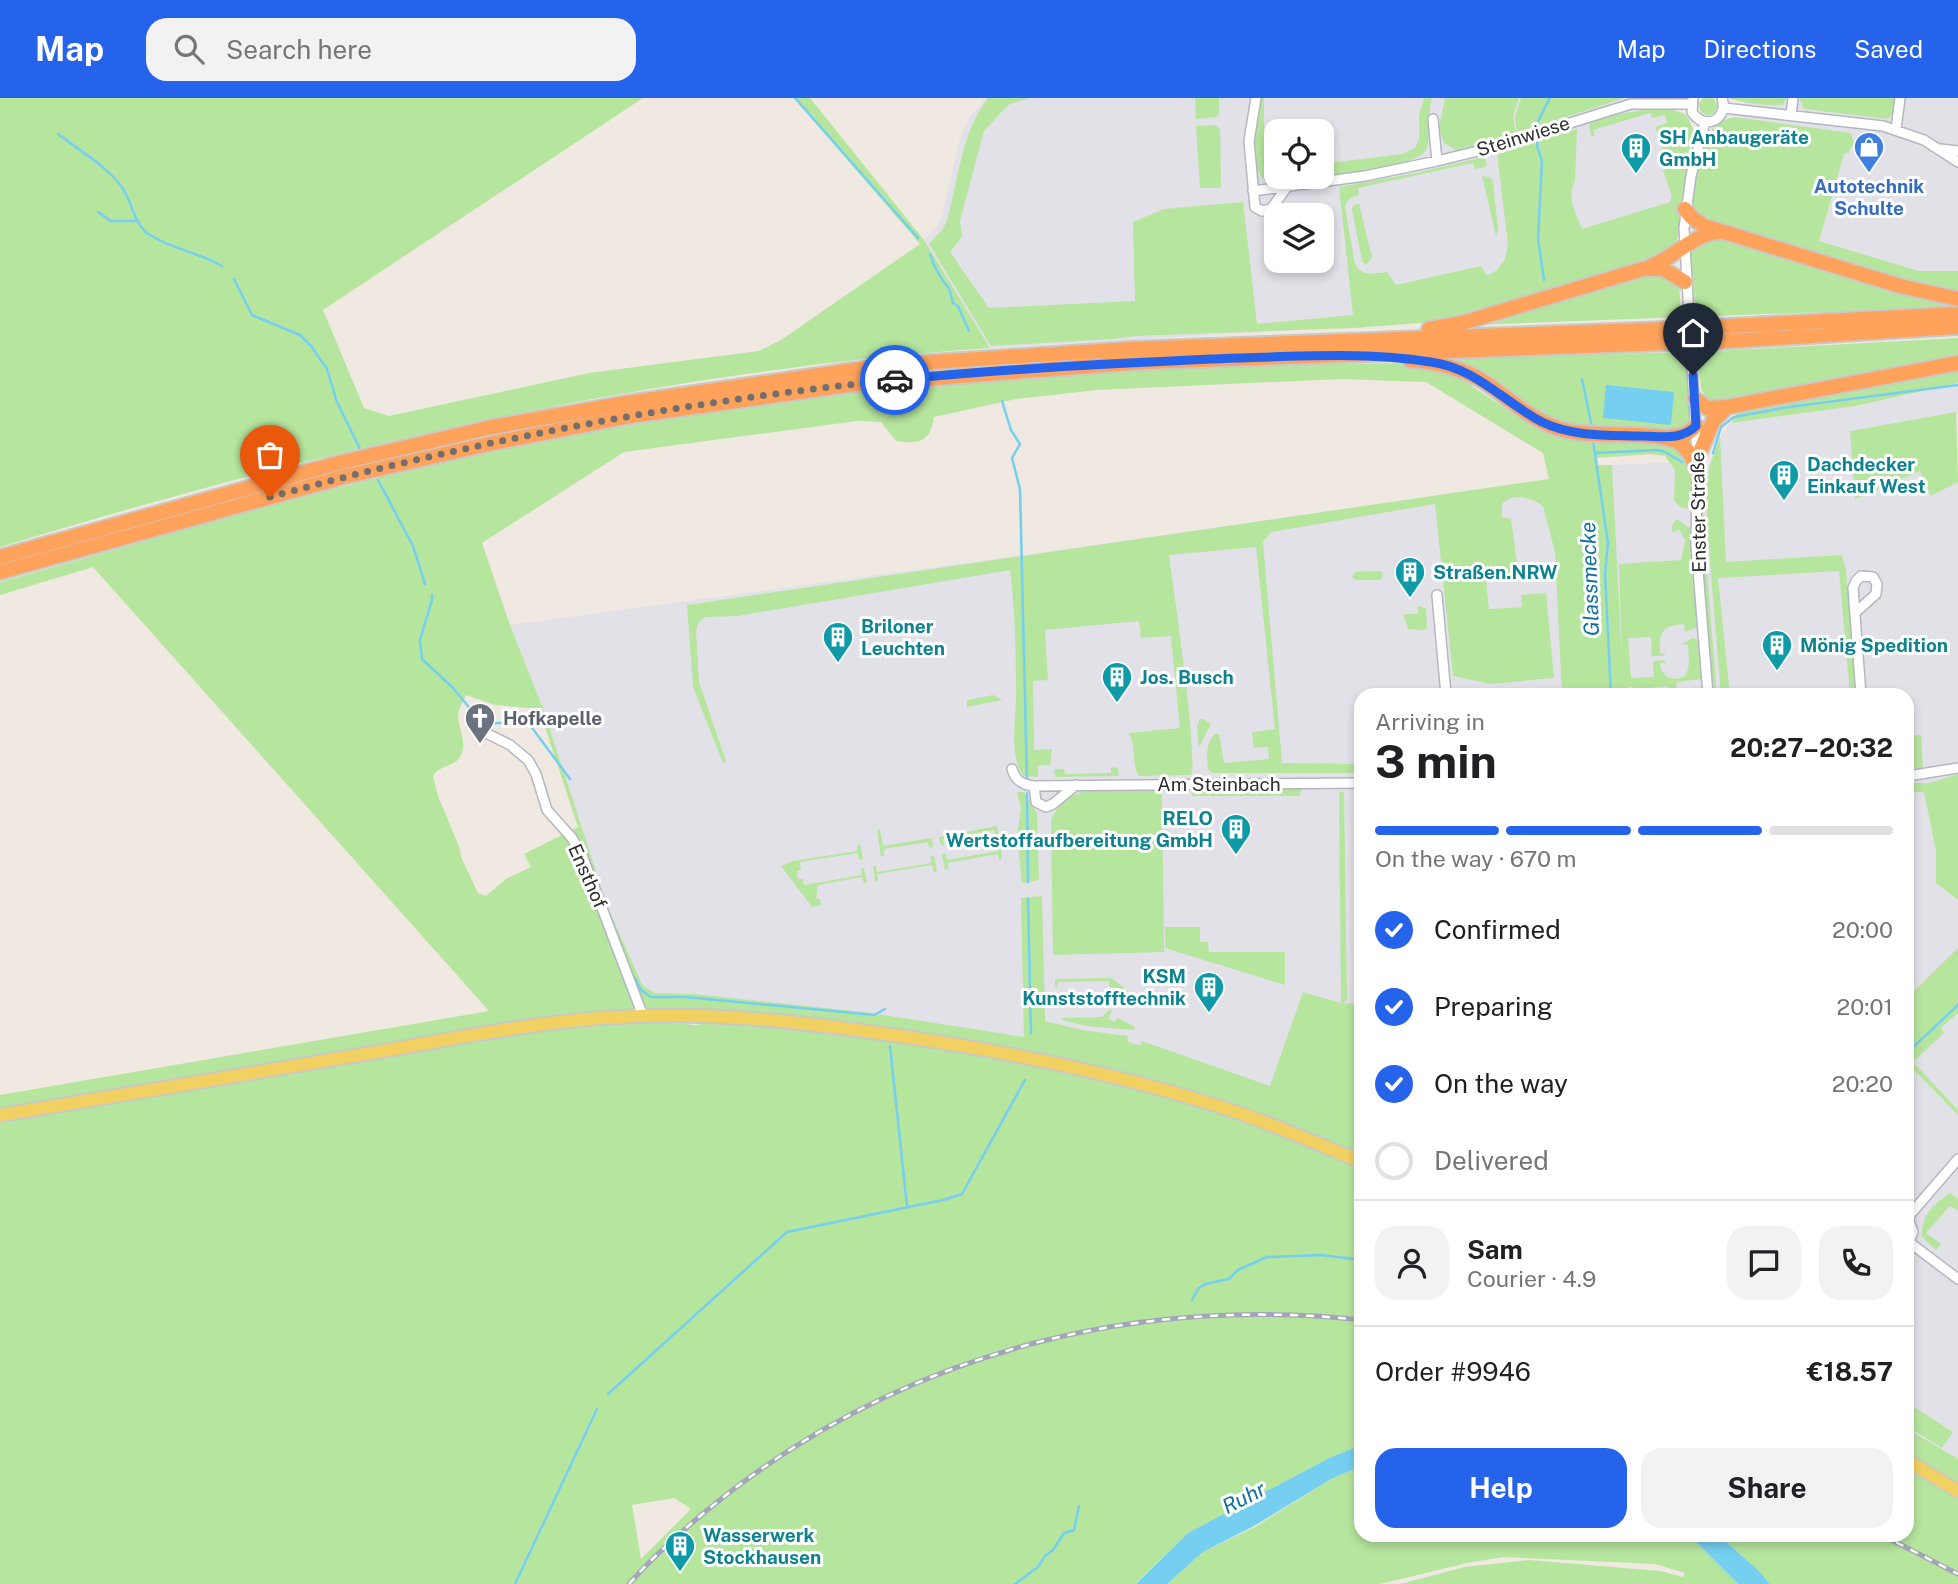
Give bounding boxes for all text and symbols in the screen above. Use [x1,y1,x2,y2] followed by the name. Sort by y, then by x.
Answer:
[146,18,636,81] search box
[35,30,104,68] text: Map
[170,30,208,68] icon: search
[226,34,372,65] text: Search here
[1617,35,1666,63] text: Map
[1704,35,1816,63] text: Directions
[1854,35,1923,63] text: Saved
[1474,111,1572,161] street label: Steinwiese
[1264,119,1334,273] map controls
[1264,119,1334,189] button: locate
[1659,126,1809,170] place label: SH Anbaugeräte GmbH
[1852,130,1886,174] shop icon: Autotechnik Schulte
[1619,131,1653,175] building icon: SH Anbaugeräte GmbH
[1814,175,1924,219] place label: Autotechnik Schulte
[1264,203,1334,273] button: layers
[1663,303,1723,375] pin
[1674,314,1712,352] icon: home
[860,345,930,415] courier
[876,361,914,399] icon: car
[240,425,300,497] pin
[251,436,289,474] icon: bag
[1686,451,1710,573] street label: Enster Straße
[1807,453,1926,497] place label: Dachdecker Einkauf West
[1767,458,1801,502] building icon: Dachdecker Einkauf West
[1575,521,1604,637] water label: Glassmecke
[1393,555,1427,599] building icon: Straßen.NRW
[1433,561,1558,583] place label: Straßen.NRW
[861,615,945,659] place label: Briloner Leuchten
[821,620,855,664] building icon: Briloner Leuchten
[1760,628,1794,672] building icon: Mönig Spedition
[1800,634,1948,656] place label: Mönig Spedition
[1100,660,1134,704] building icon: Jos. Busch
[1140,666,1234,688] place label: Jos. Busch
[463,701,497,745] church icon: Hofkapelle
[503,707,602,729] place label: Hofkapelle
[1375,708,1485,735] text: Arriving in
[1730,732,1893,763] text: 20:27–20:32
[1375,734,1497,788] text: 3 min
[1157,773,1281,795] street label: Am Steinbach
[946,807,1213,851] place label: RELO Wertstoffaufbereitung GmbH
[1219,812,1253,856] building icon: RELO Wertstoffaufbereitung GmbH
[564,840,612,912] street label: Ensthof
[1375,845,1576,872] text: On the way · 670 m
[1375,911,1413,949] icon: check
[1434,914,1561,945] text: Confirmed
[1832,916,1893,943] text: 20:00
[1022,965,1186,1009] place label: KSM Kunststofftechnik
[1192,970,1226,1014] building icon: KSM Kunststofftechnik
[1375,988,1413,1026] icon: check
[1434,991,1553,1022] text: Preparing
[1837,993,1893,1020] text: 20:01
[1375,1065,1413,1103] icon: check
[1434,1068,1568,1099] text: On the way
[1832,1070,1893,1097] text: 20:20
[1434,1145,1549,1176] text: Delivered
[1375,1226,1449,1300] button: person
[1727,1226,1801,1300] button: chat
[1819,1226,1893,1300] button: phone
[1467,1234,1523,1265] text: Sam
[1467,1265,1596,1292] text: Courier · 4.9
[1375,1356,1531,1387] text: Order #9946
[1807,1356,1893,1387] text: €18.57
[1375,1448,1627,1528] button: Help
[1641,1448,1893,1528] button: Share
[1218,1476,1271,1519] water label: Ruhr
[703,1524,821,1568] place label: Wasserwerk Stockhausen
[663,1529,697,1573] building icon: Wasserwerk Stockhausen

